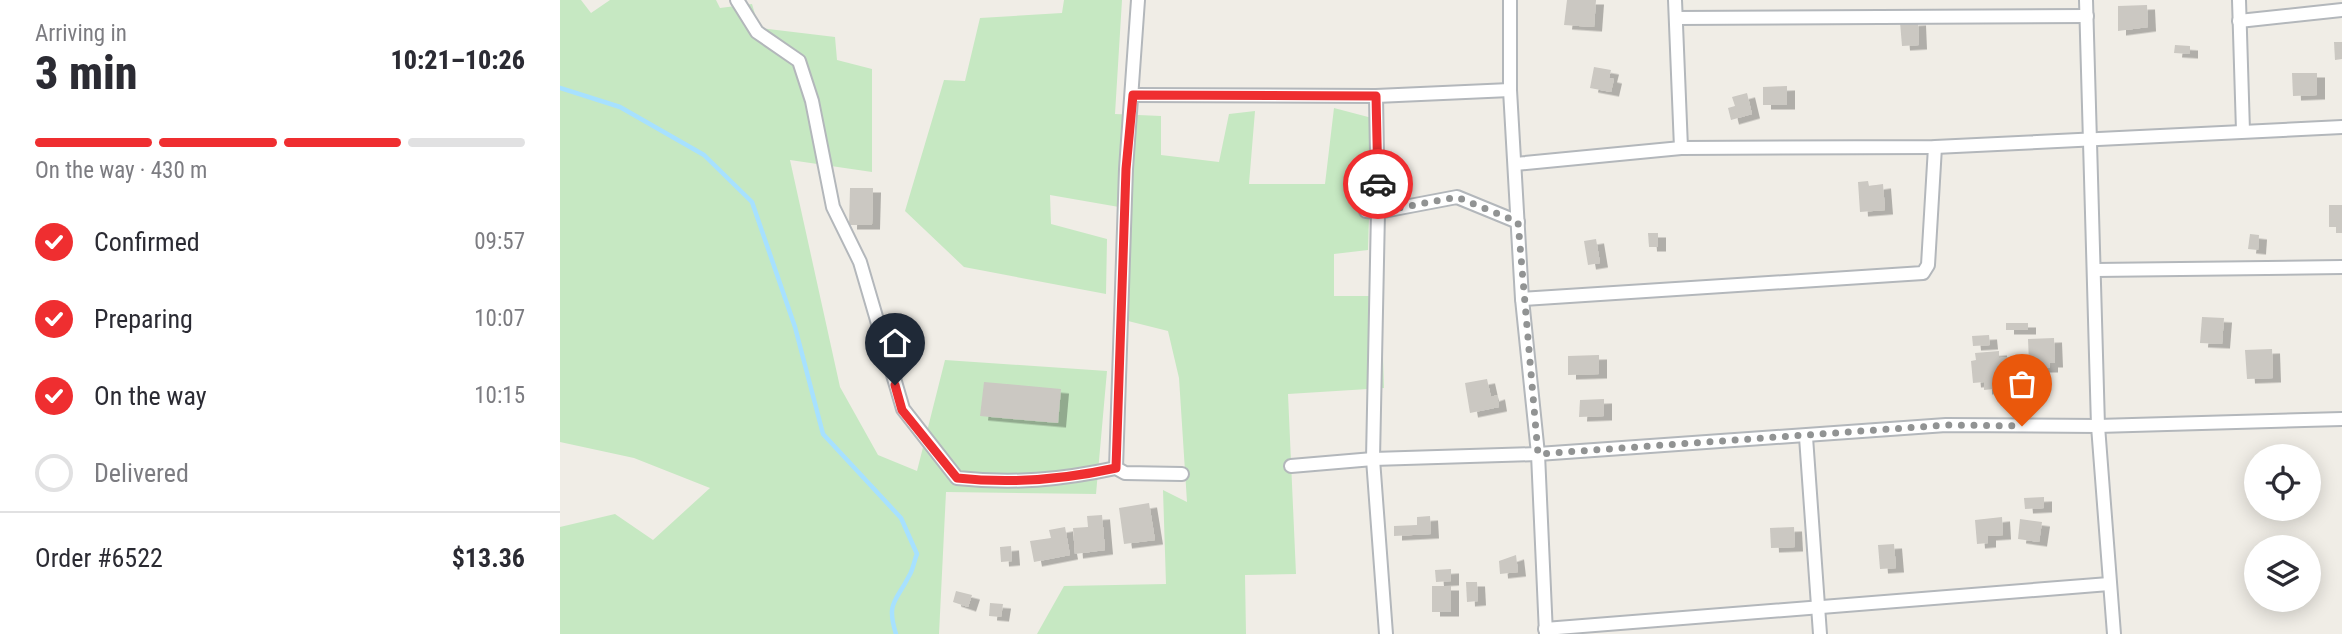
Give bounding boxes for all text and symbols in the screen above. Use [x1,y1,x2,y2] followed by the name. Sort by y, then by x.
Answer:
[35,20,127,47] text: Arriving in
[391,45,525,75] text: 10:21–10:26
[35,46,138,100] text: 3 min
[1343,149,1413,219] courier
[35,157,207,184] text: On the way · 430 m
[1359,165,1397,203] icon: car
[35,223,73,261] icon: check
[94,227,200,257] text: Confirmed
[474,228,525,255] text: 09:57
[35,300,73,338] icon: check
[94,304,193,334] text: Preparing
[474,305,525,332] text: 10:07
[865,313,925,385] pin
[876,324,914,362] icon: home
[1992,354,2052,426] pin
[2003,365,2041,403] icon: bag
[35,377,73,415] icon: check
[94,381,207,411] text: On the way
[474,382,525,409] text: 10:15
[2244,444,2321,612] map controls
[2244,444,2321,521] button: locate
[94,458,189,488] text: Delivered
[2244,535,2321,612] button: layers
[35,543,163,573] text: Order #6522
[452,543,525,573] text: $13.36

